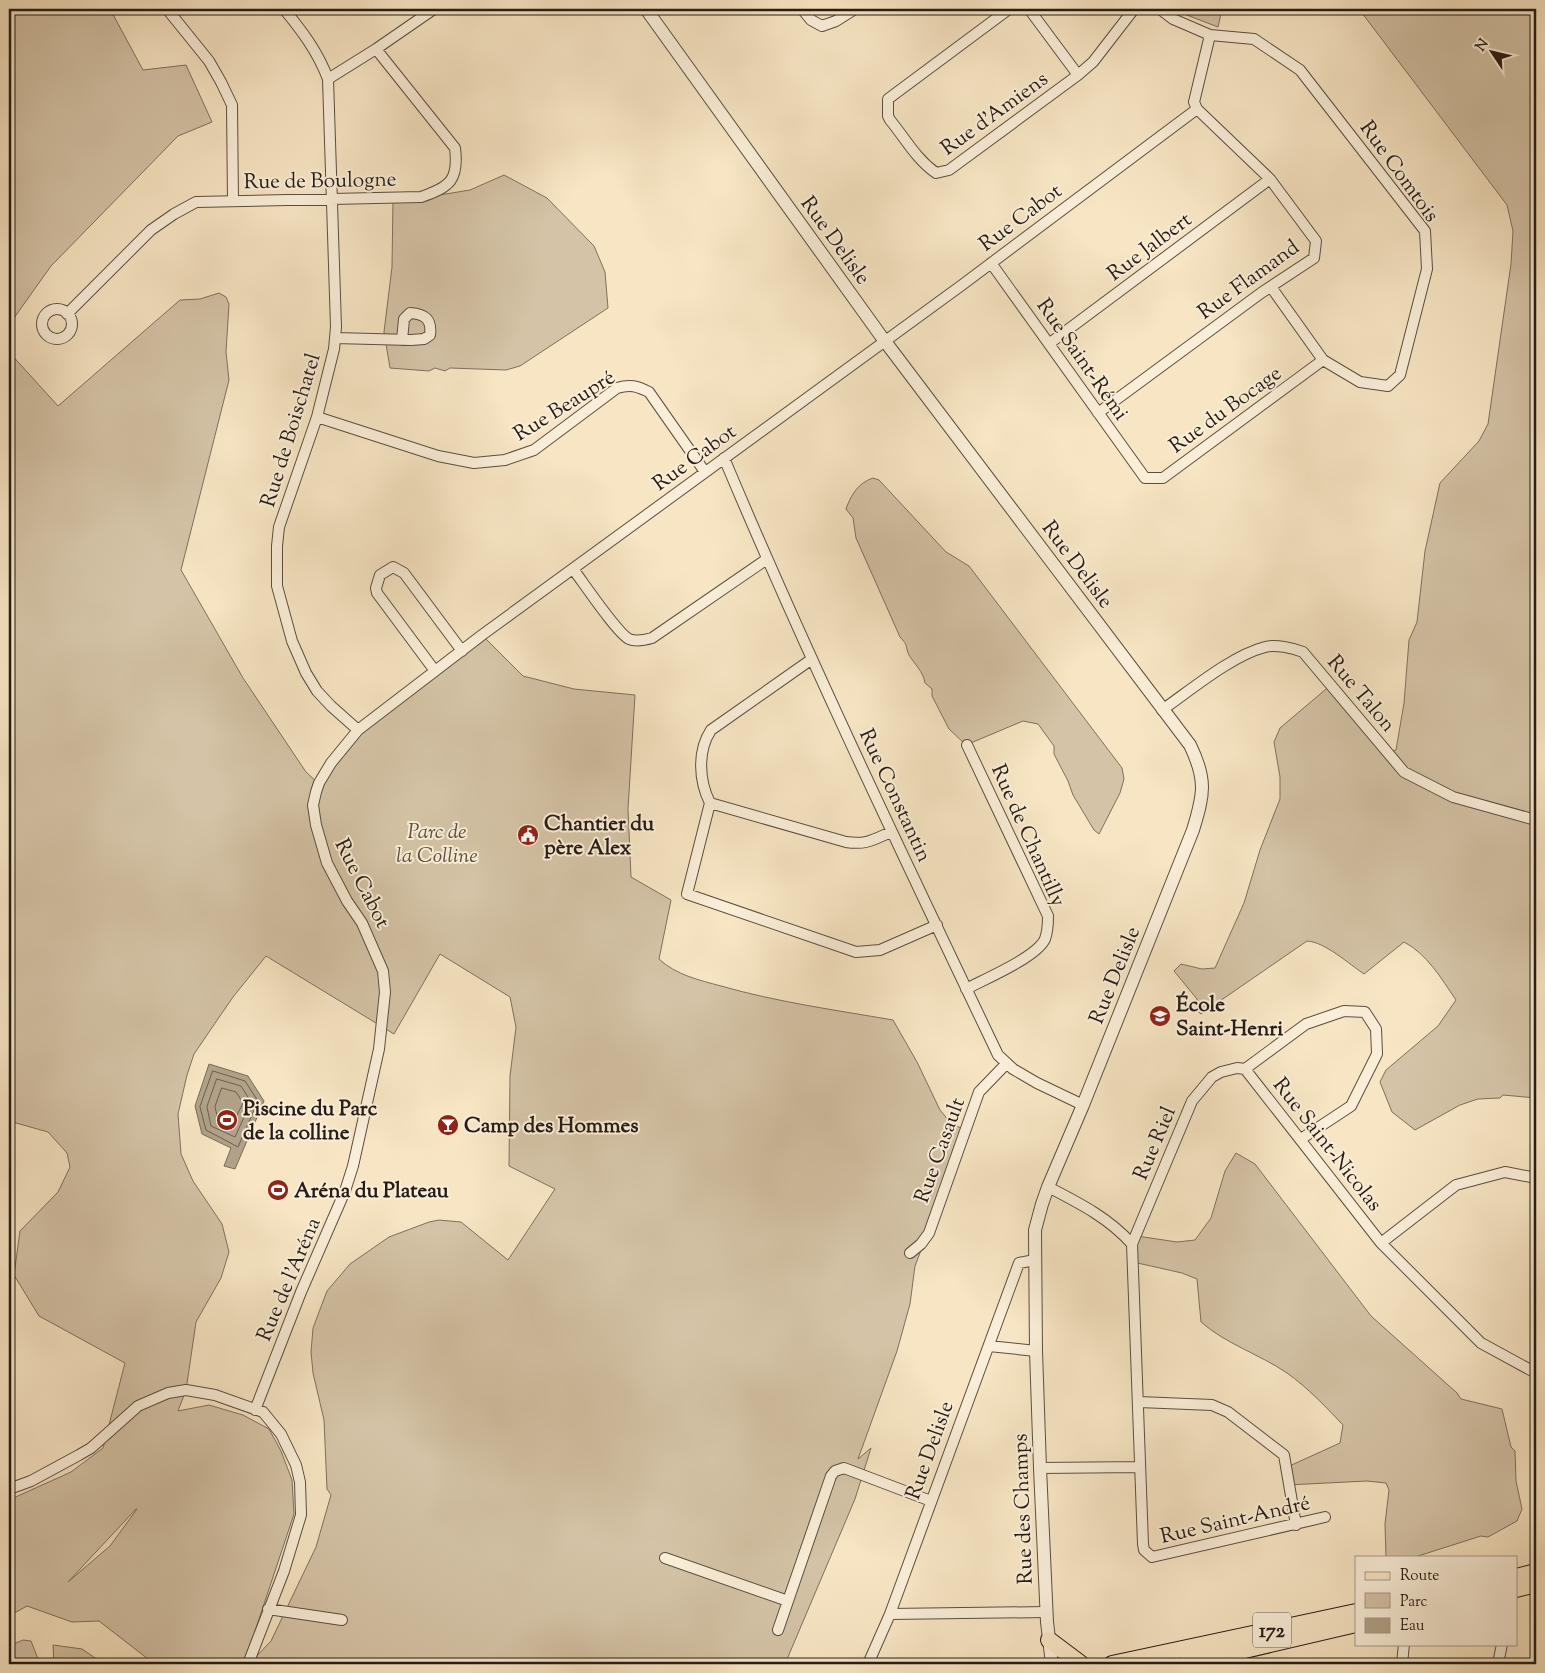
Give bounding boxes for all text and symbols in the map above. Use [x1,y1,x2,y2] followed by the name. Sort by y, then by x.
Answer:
[1468,28,1518,78] north arrow
[1472,35,1494,56] text: N
[935,65,1055,164] street label: Rue d'Amiens
[1351,115,1445,229] street label: Rue Comtois
[243,166,397,198] street label: Rue de Boulogne
[973,177,1069,260] street label: Rue Cabot
[792,191,877,292] street label: Rue Delisle
[1102,206,1199,289] street label: Rue Jalbert
[1192,233,1306,328] street label: Rue Flamand
[1028,293,1135,427] street label: Rue Saint-Rémi
[254,350,330,511] street label: Rue de Boischatel
[1164,360,1289,462] street label: Rue du Bocage
[509,364,622,450] street label: Rue Beaupré
[647,418,743,499] street label: Rue Cabot
[1034,515,1119,615] street label: Rue Delisle
[1319,649,1402,740] street label: Rue Talon
[850,724,938,867] street label: Rue Constantin
[982,760,1072,912] street label: Rue de Chantilly
[544,810,655,864] place label: Chantier du père Alex
[396,818,478,872] park label: Parc de la Colline
[516,823,540,847] public building icon: Chantier du père Alex
[326,834,397,934] street label: Rue Cabot
[1083,923,1149,1029] street label: Rue Delisle
[1176,991,1283,1045] place label: École Saint-Henri
[1148,1004,1172,1028] school or university icon: École Saint-Henri
[1265,1072,1388,1218] street label: Rue Saint-Nicolas
[908,1094,974,1207] street label: Rue Casault
[243,1095,378,1149] place label: Piscine du Parc de la colline
[1127,1102,1185,1185] street label: Rue Riel
[215,1108,239,1132] sports icon: Piscine du Parc de la colline
[464,1112,638,1142] place label: Camp des Hommes
[436,1113,460,1137] bar icon: Camp des Hommes
[294,1177,450,1207] place label: Aréna du Plateau
[266,1178,290,1202] sports icon: Aréna du Plateau
[250,1213,330,1346] street label: Rue de l'Aréna
[899,1397,963,1504] street label: Rue Delisle
[1006,1433,1042,1585] street label: Rue des Champs
[1158,1489,1313,1553] street label: Rue Saint-André
[1355,1556,1518,1646] legend
[1400,1566,1439,1587] text: Route
[1400,1592,1428,1613] text: Parc
[1253,1612,1291,1648] road number: 172
[1400,1616,1425,1637] text: Eau

